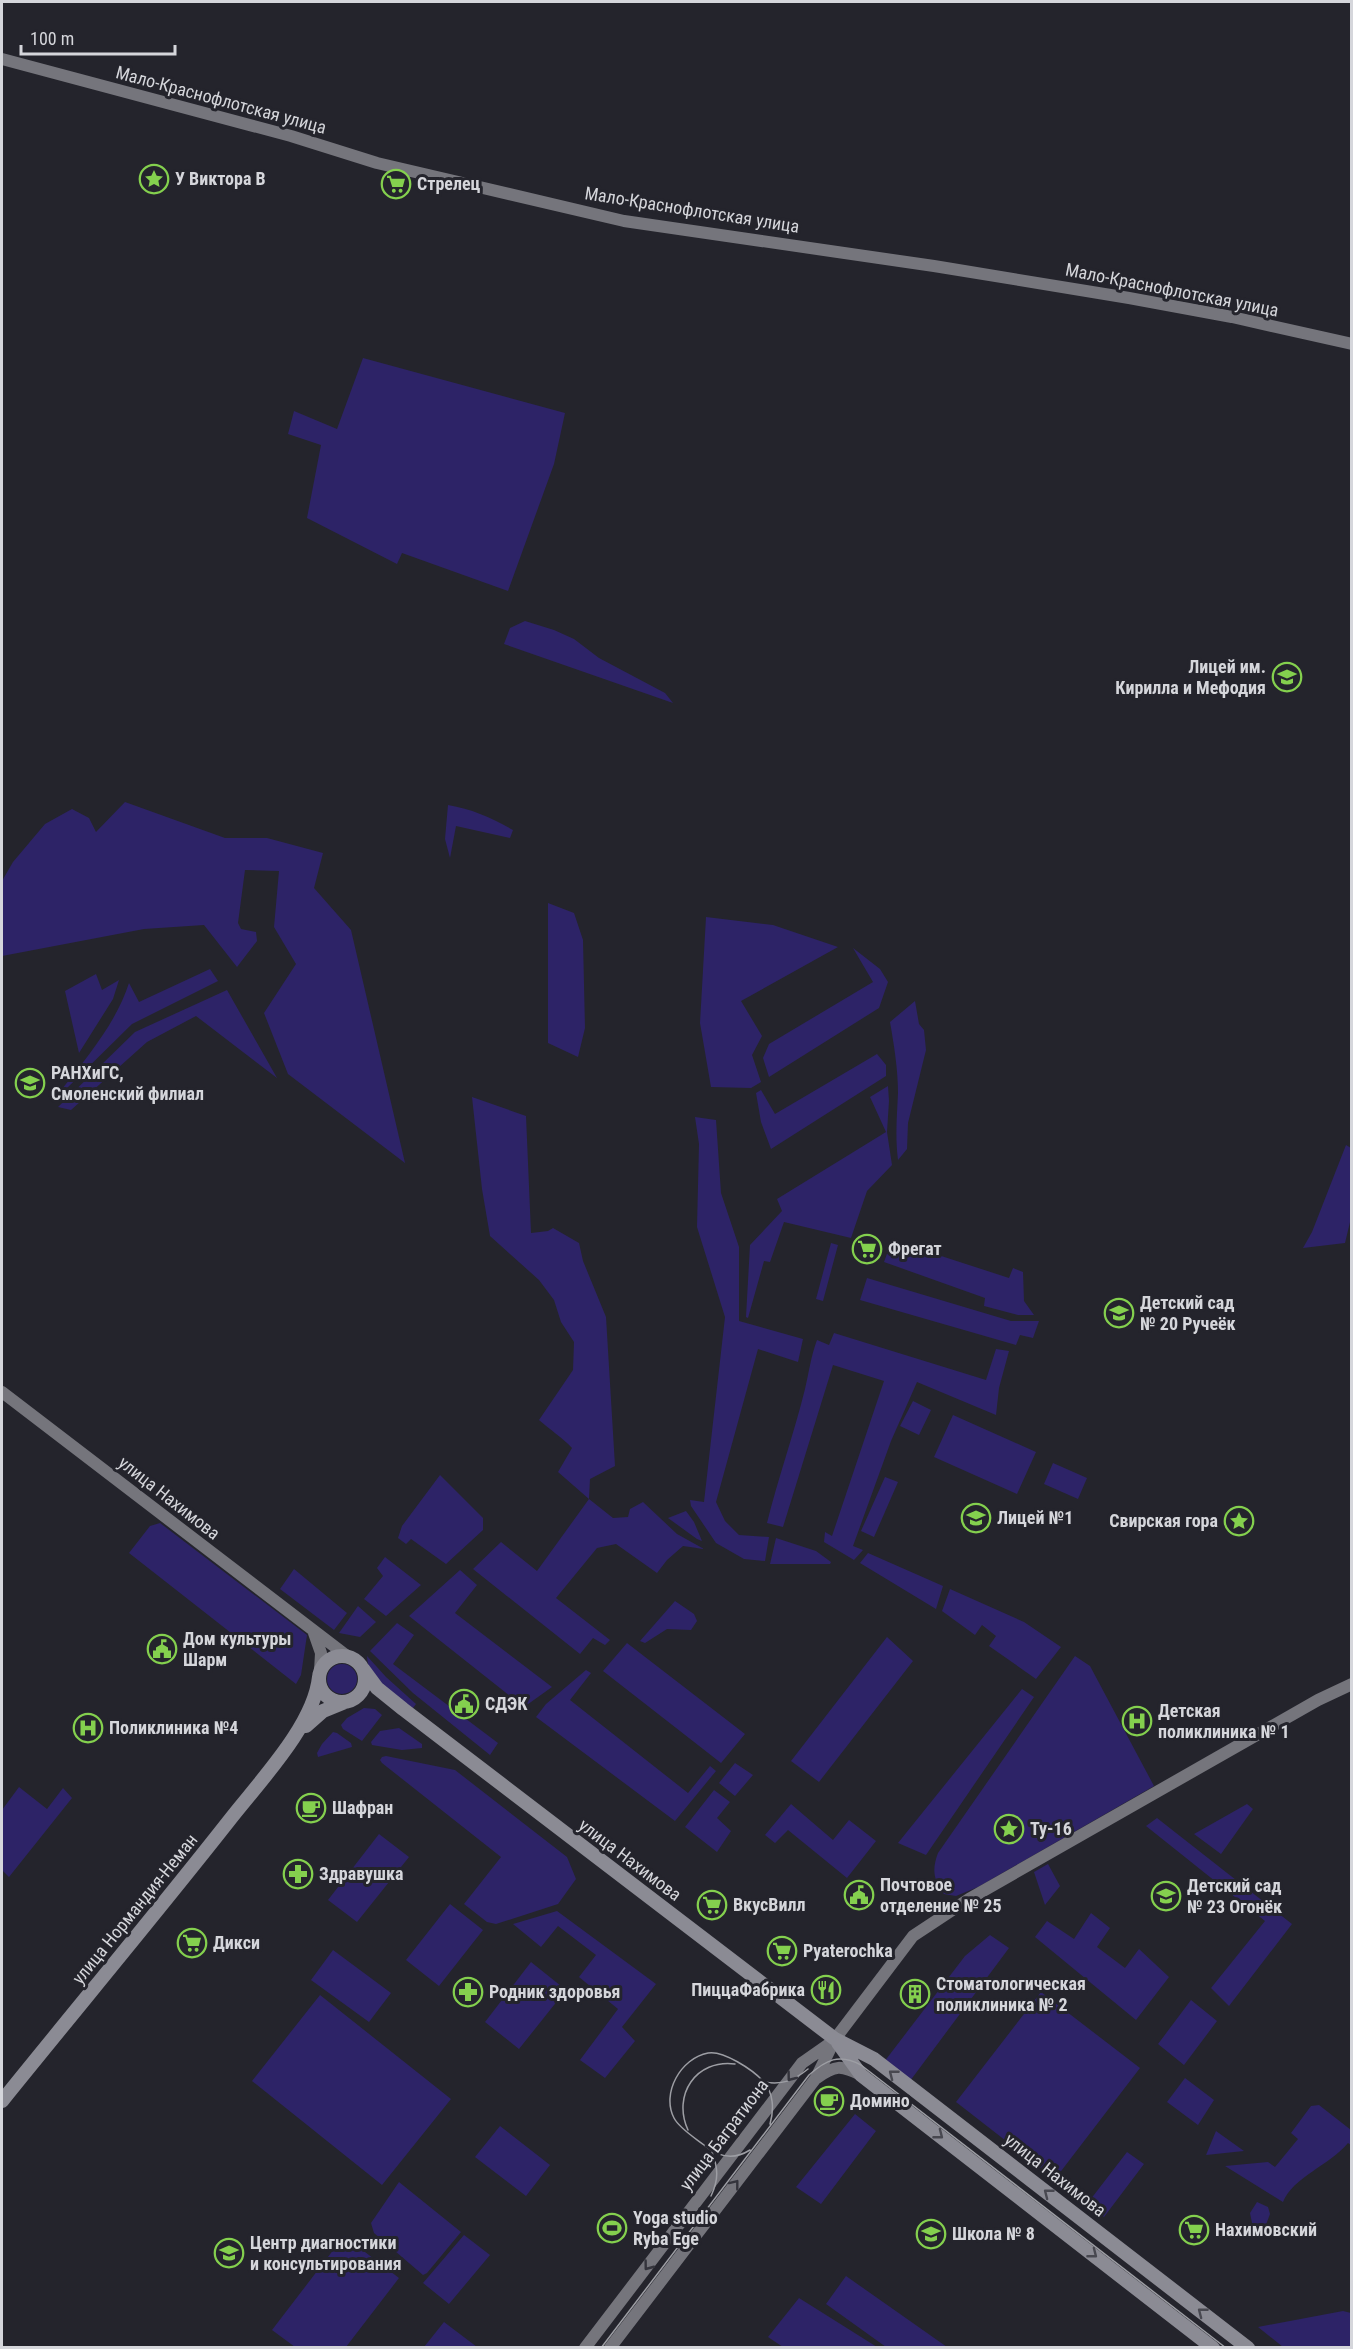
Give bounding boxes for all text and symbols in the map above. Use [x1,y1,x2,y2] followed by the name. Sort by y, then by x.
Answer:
[21,18,176,56] scale bar
[30,28,74,49] text: 100 m
[114,61,329,138] street label: Мало-Краснофлотская улица
[138,163,170,195] place icon: У Виктора В
[175,168,266,189] place label: У Виктора В
[380,168,412,200] supermarket icon: Стрелец
[417,173,481,194] place label: Стрелец
[583,182,801,237] street label: Мало-Краснофлотская улица
[1064,259,1281,321] street label: Мало-Краснофлотская улица
[1115,656,1266,698] place label: Лицей им. Кирилла и Мефодия
[1271,661,1303,693] school or university icon: Лицей им. Кирилла и Мефодия
[51,1062,204,1104] place label: РАНХиГС, Смоленский филиал
[14,1067,46,1099] school or university icon: РАНХиГС, Смоленский филиал
[851,1233,883,1265] supermarket icon: Фрегат
[888,1238,942,1259] place label: Фрегат
[1140,1292,1236,1334] place label: Детский сад № 20 Ручеёк
[1103,1297,1135,1329] school or university icon: Детский сад № 20 Ручеёк
[114,1452,224,1544] street label: улица Нахимова
[960,1502,992,1534] school or university icon: Лицей №1
[1223,1505,1255,1537] place icon: Свирская гора
[997,1507,1073,1528] place label: Лицей №1
[1109,1510,1218,1531] place label: Свирская гора
[183,1628,292,1670] place label: Дом культуры Шарм
[146,1633,178,1665] public building icon: Дом культуры Шарм
[448,1688,480,1720] public building icon: СДЭК
[485,1693,528,1714] place label: СДЭК
[1158,1700,1290,1742] place label: Детская поликлиника № 1
[1121,1705,1153,1737] hospital icon: Детская поликлиника № 1
[72,1712,104,1744] hospital icon: Поликлиника №4
[109,1717,238,1738] place label: Поликлиника №4
[295,1792,327,1824] cafe icon: Шафран
[332,1797,393,1818] place label: Шафран
[993,1813,1025,1845] place icon: Ту-16
[575,1814,686,1905] street label: улица Нахимова
[1030,1818,1072,1839] place label: Ту-16
[68,1829,202,1988] street label: улица Нормандия-Неман
[282,1858,314,1890] pharmacy icon: Здравушка
[319,1863,404,1884] place label: Здравушка
[880,1874,1002,1916] place label: Почтовое отделение № 25
[1187,1875,1282,1917] place label: Детский сад № 23 Огонёк
[843,1879,875,1911] public building icon: Почтовое отделение № 25
[1150,1880,1182,1912] school or university icon: Детский сад № 23 Огонёк
[696,1889,728,1921] supermarket icon: ВкусВилл
[733,1894,805,1915] place label: ВкусВилл
[176,1927,208,1959] supermarket icon: Дикси
[213,1932,260,1953] place label: Дикси
[766,1935,798,1967] supermarket icon: Pyaterochka
[803,1940,893,1961] place label: Pyaterochka
[936,1973,1086,2015] place label: Стоматологическая поликлиника № 2
[810,1974,842,2006] restaurant icon: ПиццаФабрика
[452,1976,484,2008] pharmacy icon: Родник здоровья
[899,1978,931,2010] building icon: Стоматологическая поликлиника № 2
[691,1979,805,2000] place label: ПиццаФабрика
[489,1981,620,2002] place label: Родник здоровья
[889,2070,900,2081] one-way arrow
[788,2071,799,2082] one-way arrow
[675,2075,772,2194] street label: улица Багратиона
[813,2085,845,2117] cafe icon: Домино
[850,2090,910,2111] place label: Домино
[932,2128,943,2139] one-way arrow
[1000,2129,1110,2221] street label: улица Нахимова
[727,2180,738,2191] one-way arrow
[1043,2189,1054,2200] one-way arrow
[633,2207,718,2249] place label: Yoga studio Ryba Ege
[596,2212,628,2244] sports icon: Yoga studio Ryba Ege
[1178,2214,1210,2246] supermarket icon: Нахимовский
[915,2218,947,2250] school or university icon: Школа № 8
[1215,2219,1317,2240] place label: Нахимовский
[952,2223,1035,2244] place label: Школа № 8
[250,2232,402,2274] place label: Центр диагностики и консультирования
[213,2237,245,2269] school or university icon: Центр диагностики и консультирования
[1086,2247,1097,2258] one-way arrow
[644,2259,655,2270] one-way arrow
[1198,2308,1209,2319] one-way arrow

